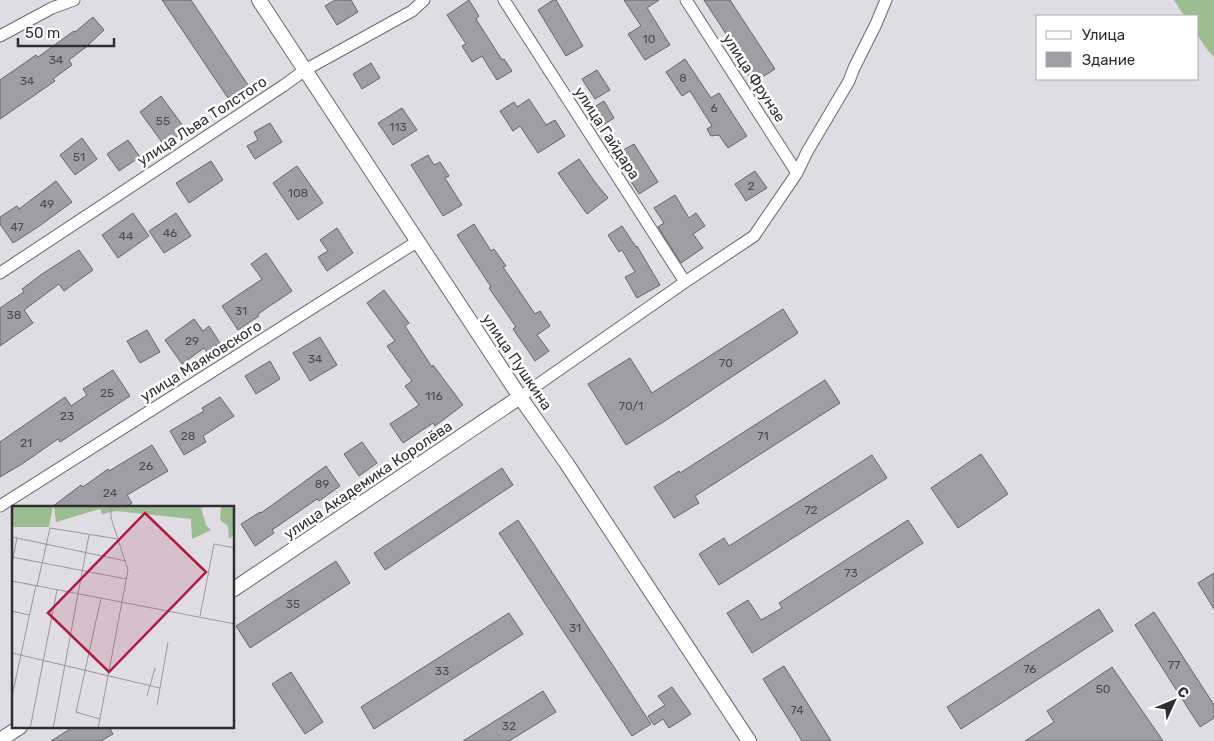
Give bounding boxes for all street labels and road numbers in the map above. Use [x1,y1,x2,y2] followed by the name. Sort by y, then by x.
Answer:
[719,30,789,126] street label: улица Фрунзе
[134,72,270,170] street label: улица Льва Толстого
[570,83,644,183] street label: улица Гайдара
[478,310,556,414] street label: улица Пушкина
[137,316,265,406] street label: улица Маяковского
[281,417,455,543] street label: улица Академика Королёва

